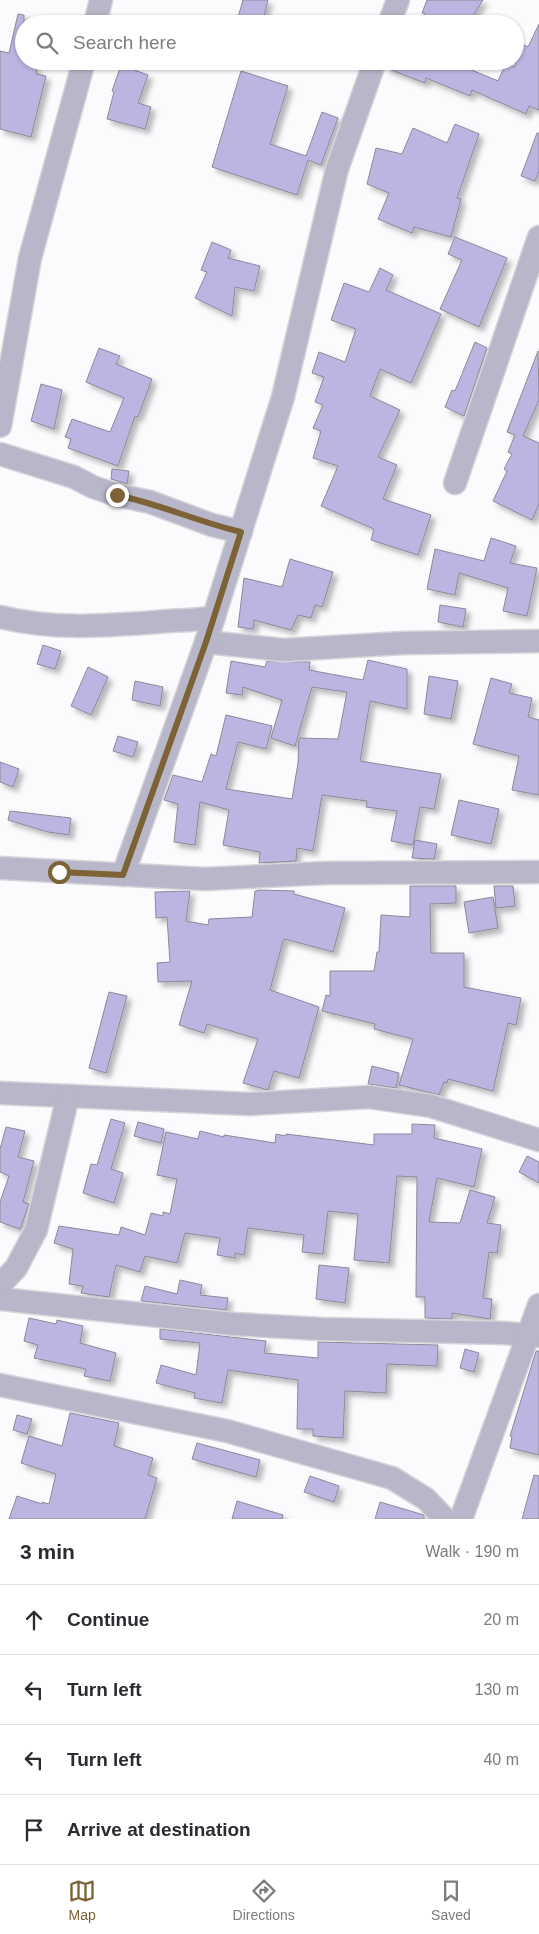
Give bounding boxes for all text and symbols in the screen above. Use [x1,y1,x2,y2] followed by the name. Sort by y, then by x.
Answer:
[15,15,524,70] search box
[33,29,61,57] icon: search
[73,32,177,53] text: Search here
[106,484,129,507] route end
[48,861,71,884] route start
[20,1540,75,1563] text: 3 min
[425,1543,519,1560] text: Walk · 190 m
[20,1606,48,1634] icon: ahead
[67,1609,149,1630] text: Continue
[483,1611,519,1628] text: 20 m
[20,1676,48,1704] icon: left
[67,1679,142,1700] text: Turn left
[475,1681,519,1698] text: 130 m
[20,1746,48,1774] icon: left
[67,1749,142,1770] text: Turn left
[483,1751,519,1768] text: 40 m
[20,1816,48,1844] icon: arrive
[67,1819,251,1840] text: Arrive at destination
[68,1877,96,1923] tab: Map
[233,1877,295,1923] tab: Directions
[431,1877,471,1923] tab: Saved

